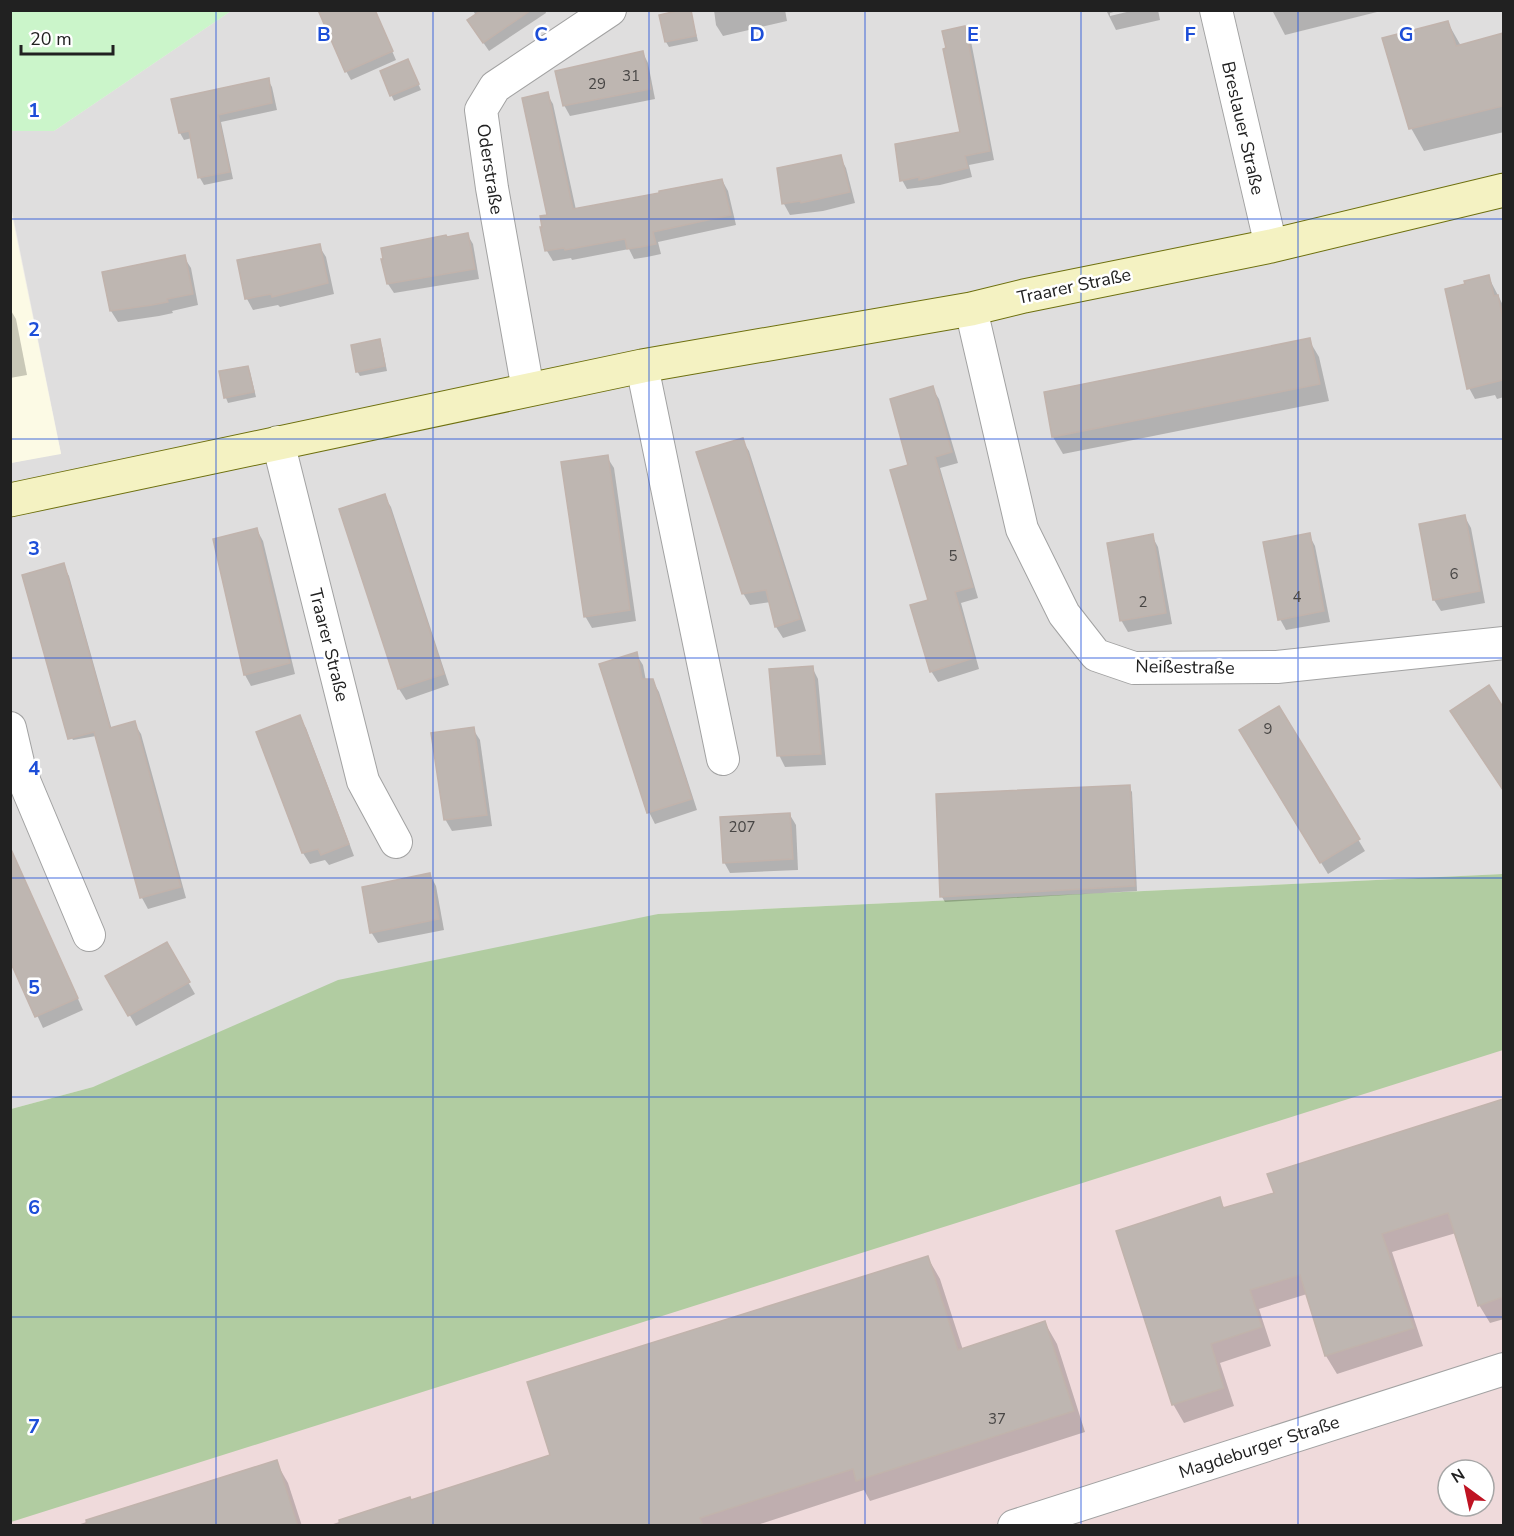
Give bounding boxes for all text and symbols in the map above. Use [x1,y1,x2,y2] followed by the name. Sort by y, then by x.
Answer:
[21,18,112,56] scale bar
[317,21,331,48] text: B
[534,21,548,48] text: C
[749,21,765,48] text: D
[967,21,979,48] text: E
[1184,21,1196,48] text: F
[1399,21,1413,48] text: G
[30,27,72,51] text: 20 m
[1216,59,1270,197] street label: Breslauer Straße
[622,66,640,86] house number: 31
[588,74,606,94] house number: 29
[28,97,40,124] text: 1
[471,122,509,216] street label: Oderstraße
[1015,262,1133,310] street label: Traarer Straße
[28,316,40,343] text: 2
[28,535,40,562] text: 3
[948,546,958,566] house number: 5
[1449,564,1459,584] house number: 6
[303,586,355,704] street label: Traarer Straße
[1292,587,1302,607] house number: 4
[1138,592,1148,612] house number: 2
[1135,654,1235,680] street label: Neißestraße
[1263,719,1273,739] house number: 9
[28,755,40,782] text: 4
[728,817,756,837] house number: 207
[28,974,40,1001] text: 5
[28,1194,40,1221] text: 6
[988,1409,1006,1429] house number: 37
[1176,1410,1342,1484] street label: Magdeburger Straße
[28,1413,40,1440] text: 7
[1436,1458,1496,1518] north arrow
[1447,1464,1469,1489] text: N

